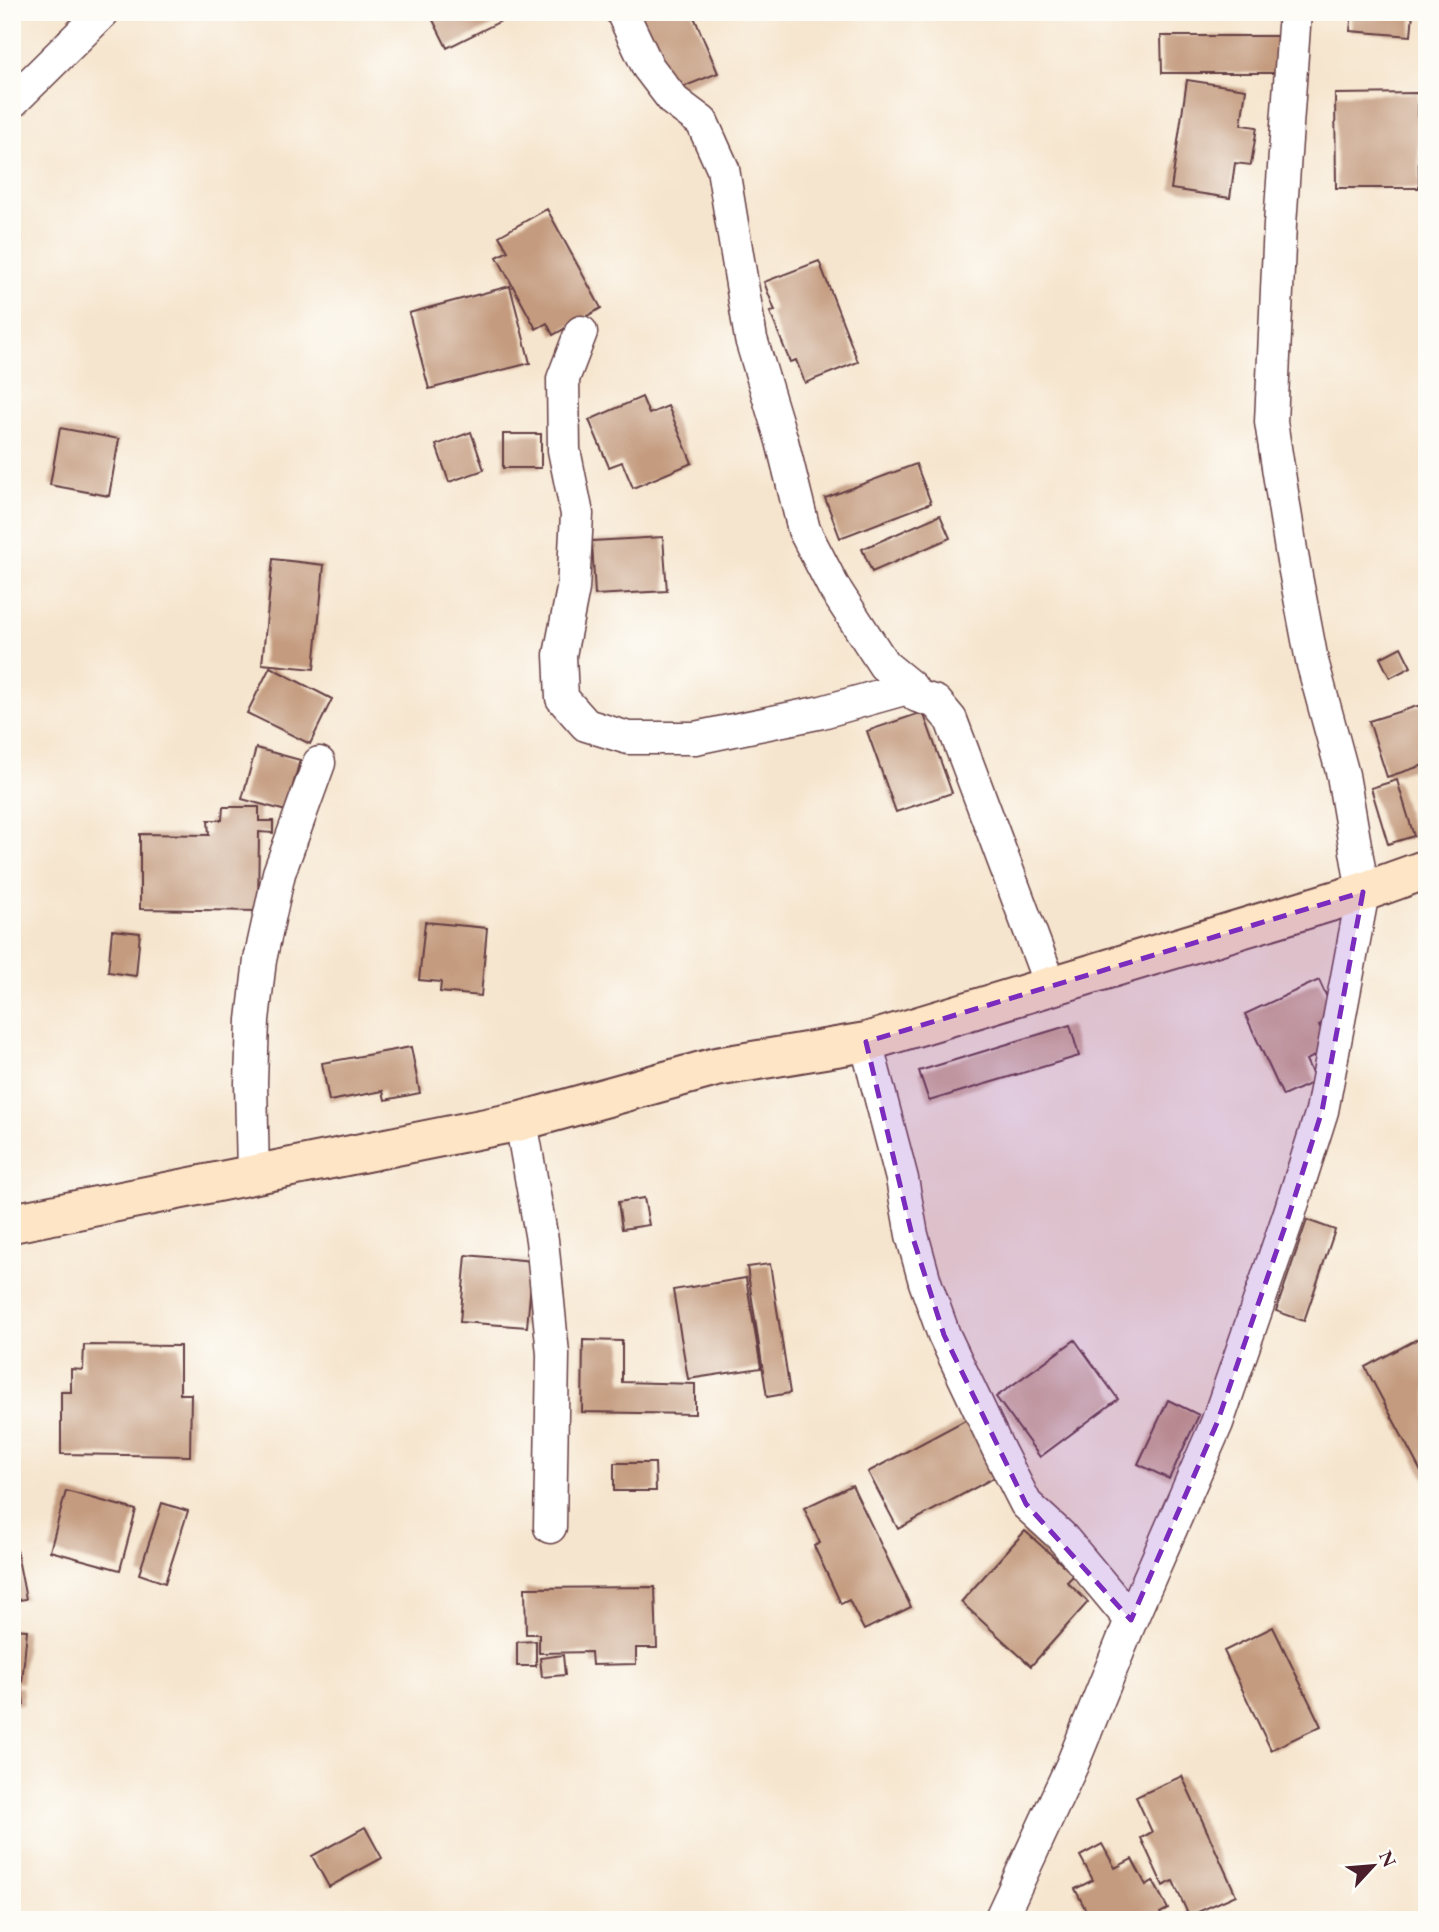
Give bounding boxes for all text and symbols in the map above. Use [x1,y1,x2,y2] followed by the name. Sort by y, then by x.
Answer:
[1338,1830,1408,1900] north arrow
[1373,1846,1403,1872] text: N

